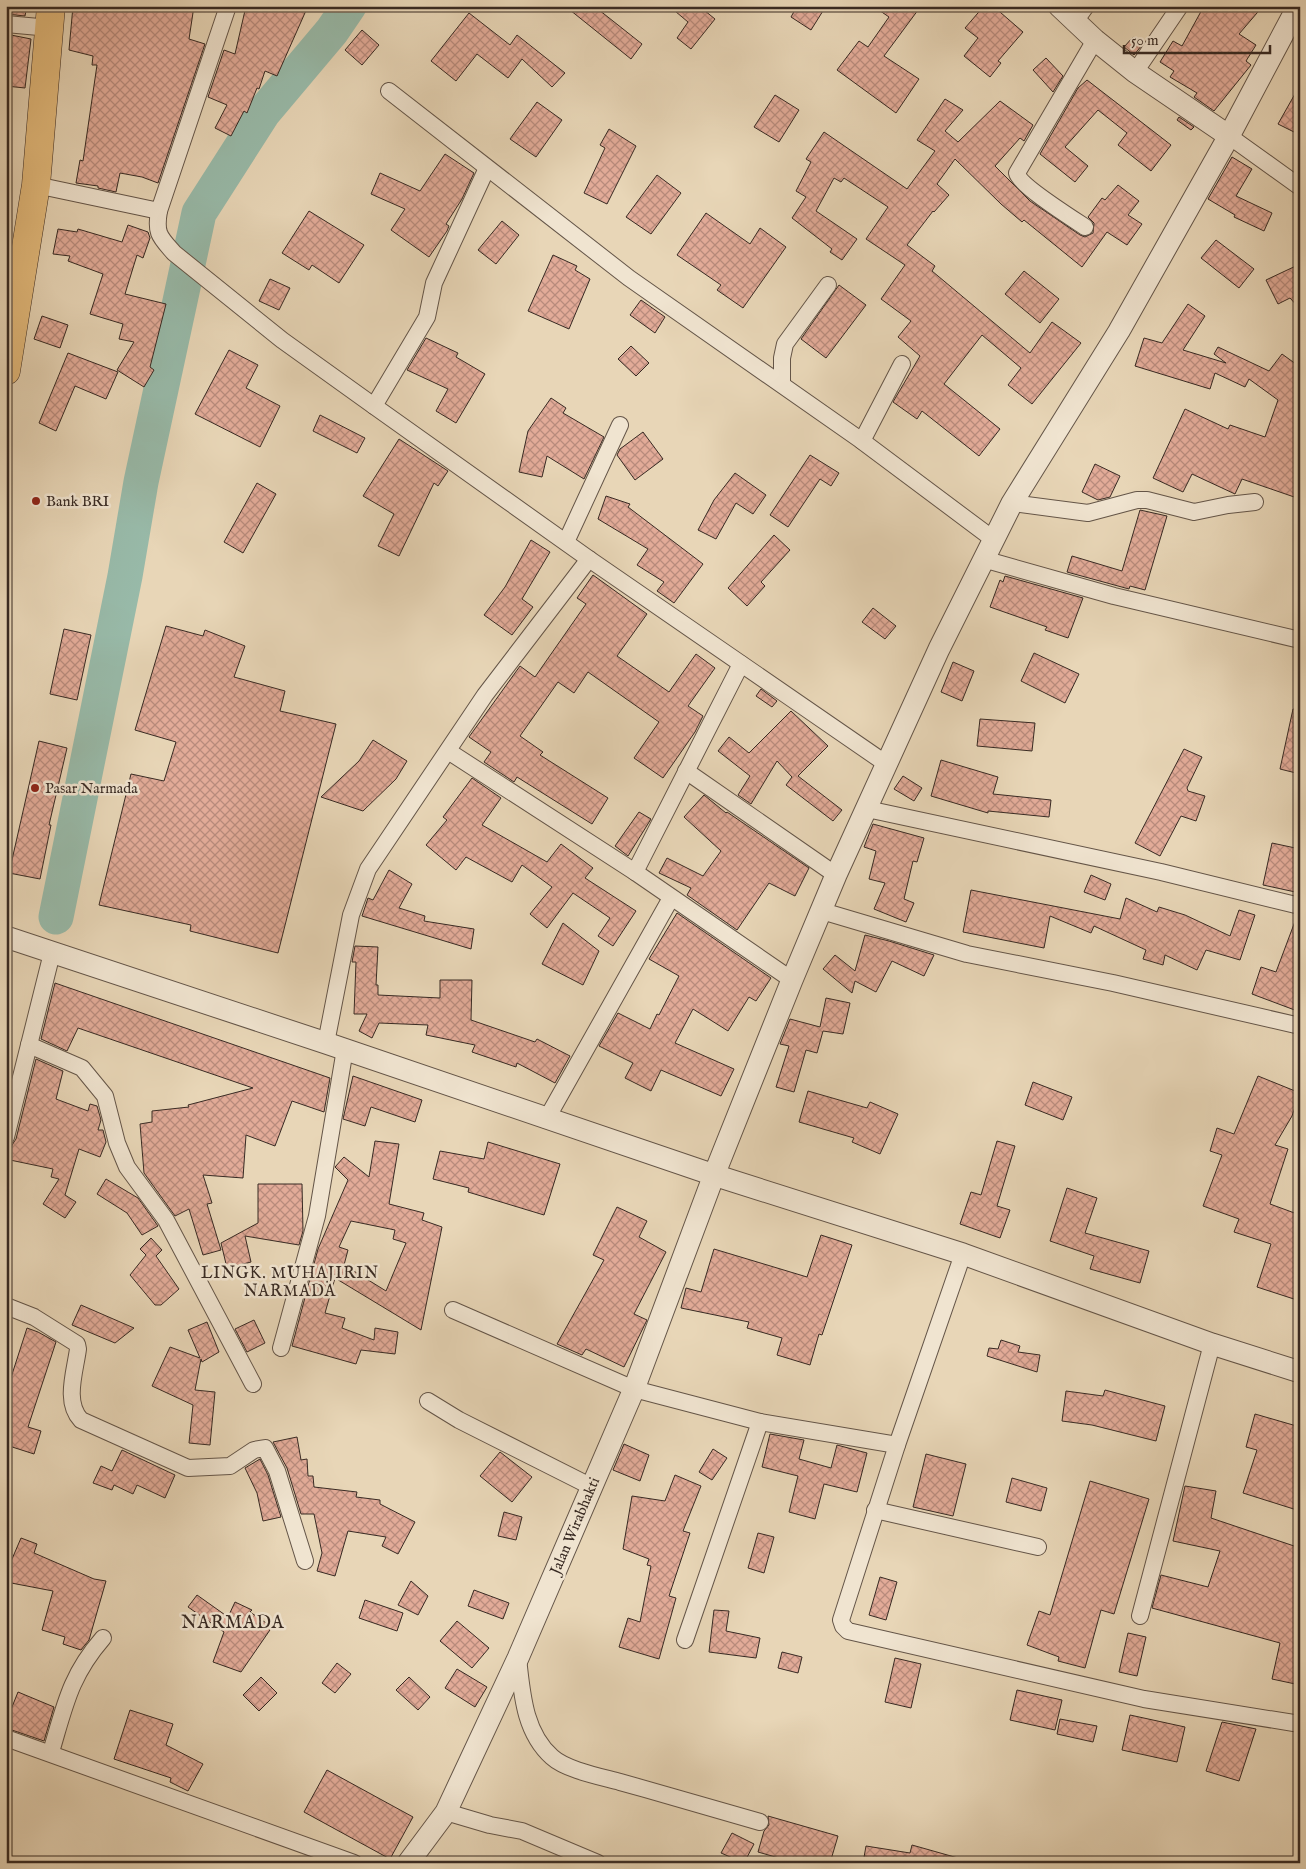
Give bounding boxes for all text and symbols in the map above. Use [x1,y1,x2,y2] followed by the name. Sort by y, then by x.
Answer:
[1124,22,1270,54] scale bar
[1131,31,1159,50] text: 50 m
[46,492,110,511] place label: Bank BRI
[30,495,42,507] marker: Bank BRI
[45,779,138,798] place label: Pasar Narmada
[29,782,41,794] marker: Pasar Narmada
[201,1264,379,1302] district label: LINGK. MUHAJIRIN NARMADA
[545,1474,604,1579] street label: Jalan Wirabhakti
[181,1612,285,1635] district label: NARMADA

